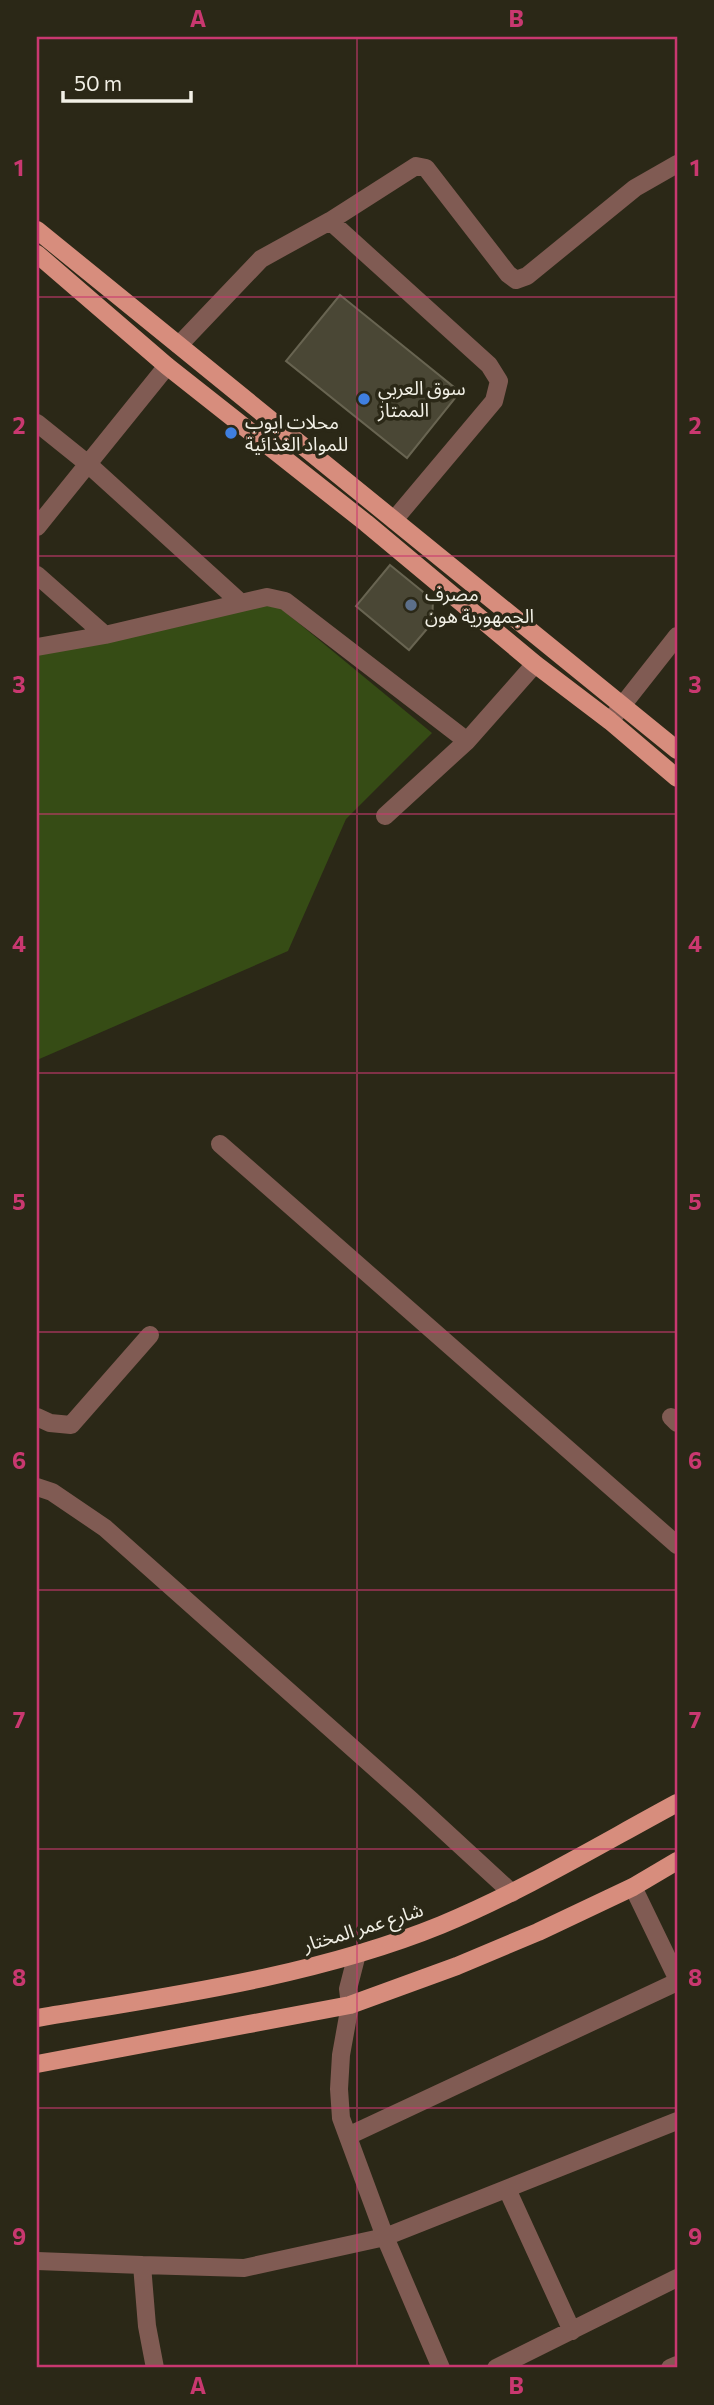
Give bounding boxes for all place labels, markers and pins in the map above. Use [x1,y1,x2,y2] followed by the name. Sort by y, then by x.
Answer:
[377,376,466,422] place label: سوق العربي الممتاز
[356,391,372,407] marker: سوق العربي الممتاز
[245,410,348,456] place label: محلات ايوب للمواد الغذائية
[223,425,239,441] marker: محلات ايوب للمواد الغذائية
[425,582,534,628] place label: مصرف الجمهورية هون
[403,597,419,613] marker: مصرف الجمهورية هون

